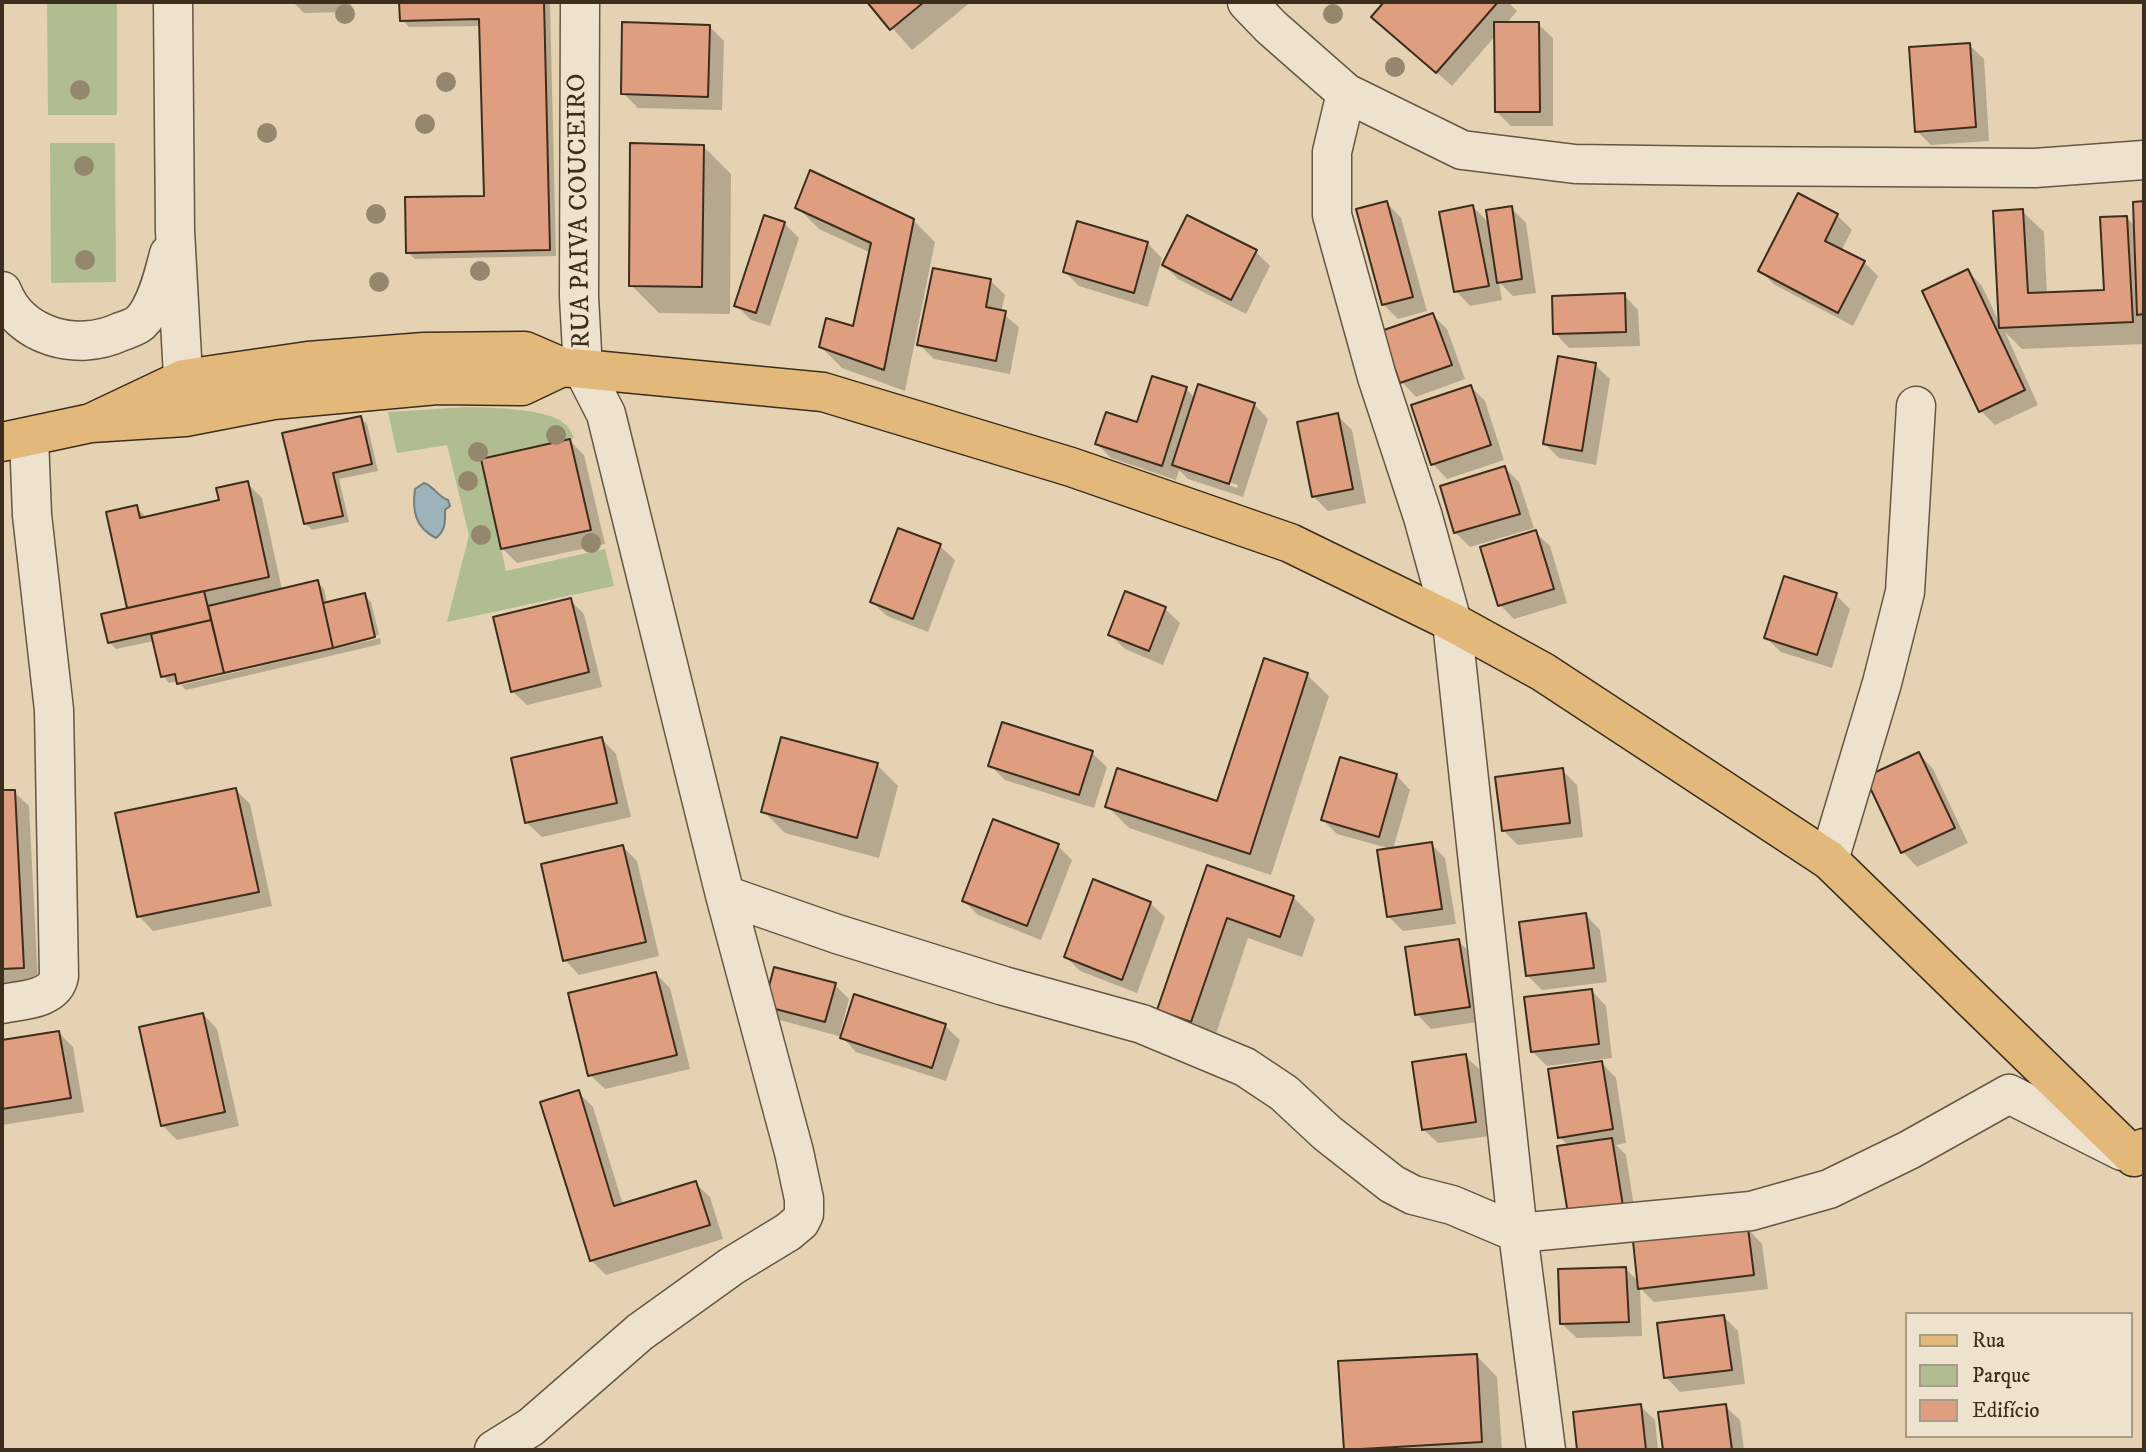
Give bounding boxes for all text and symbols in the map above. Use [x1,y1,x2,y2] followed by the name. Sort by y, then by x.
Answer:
[563,73,599,349] street label: RUA PAIVA COUCEIRO
[1904,1312,2132,1438] legend
[1972,1328,2005,1354] text: Rua
[1972,1363,2030,1389] text: Parque
[1972,1398,2040,1424] text: Edifício

